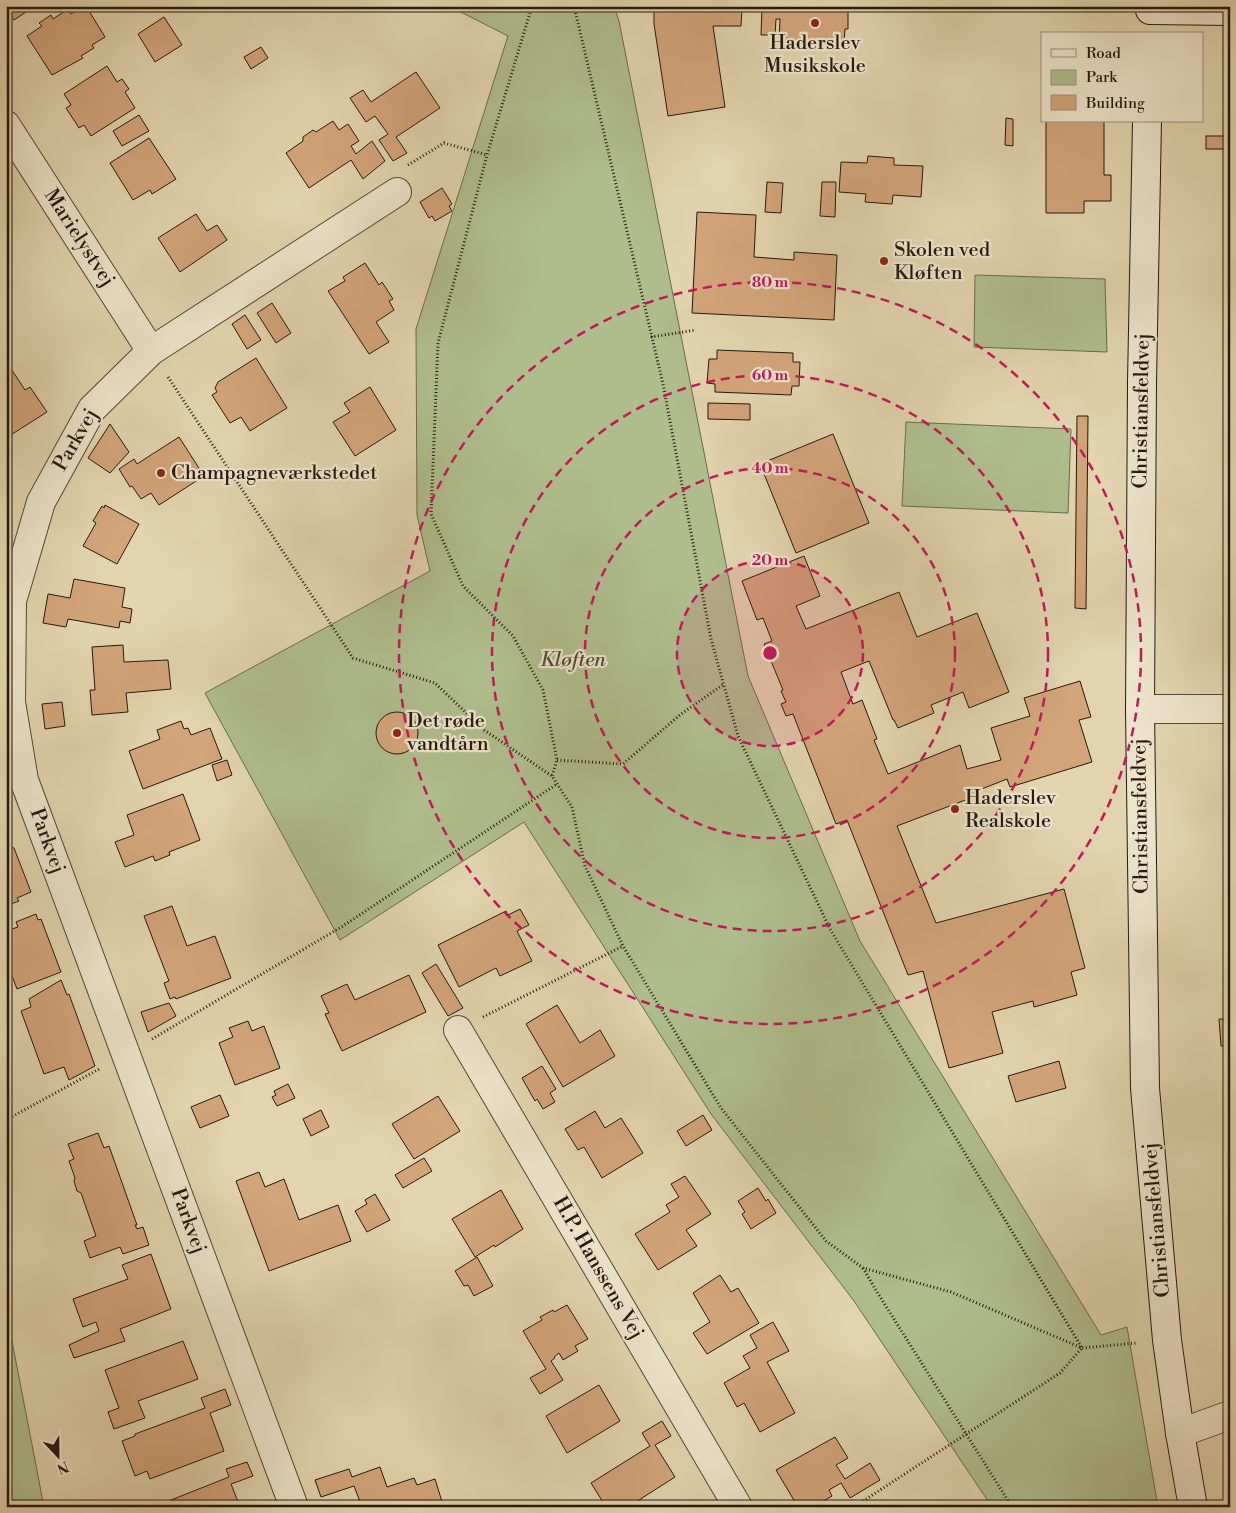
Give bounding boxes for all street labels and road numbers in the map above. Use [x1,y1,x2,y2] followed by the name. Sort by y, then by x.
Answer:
[38,184,120,292] street label: Marielystvej
[1128,333,1156,489] street label: Christiansfeldvej
[48,404,104,476] street label: Parkvej
[1127,738,1155,894] street label: Christiansfeldvej
[24,805,70,877] street label: Parkvej
[1138,1141,1176,1299] street label: Christiansfeldvej
[165,1185,211,1257] street label: Parkvej
[547,1192,649,1344] street label: H.P. Hanssens Vej

